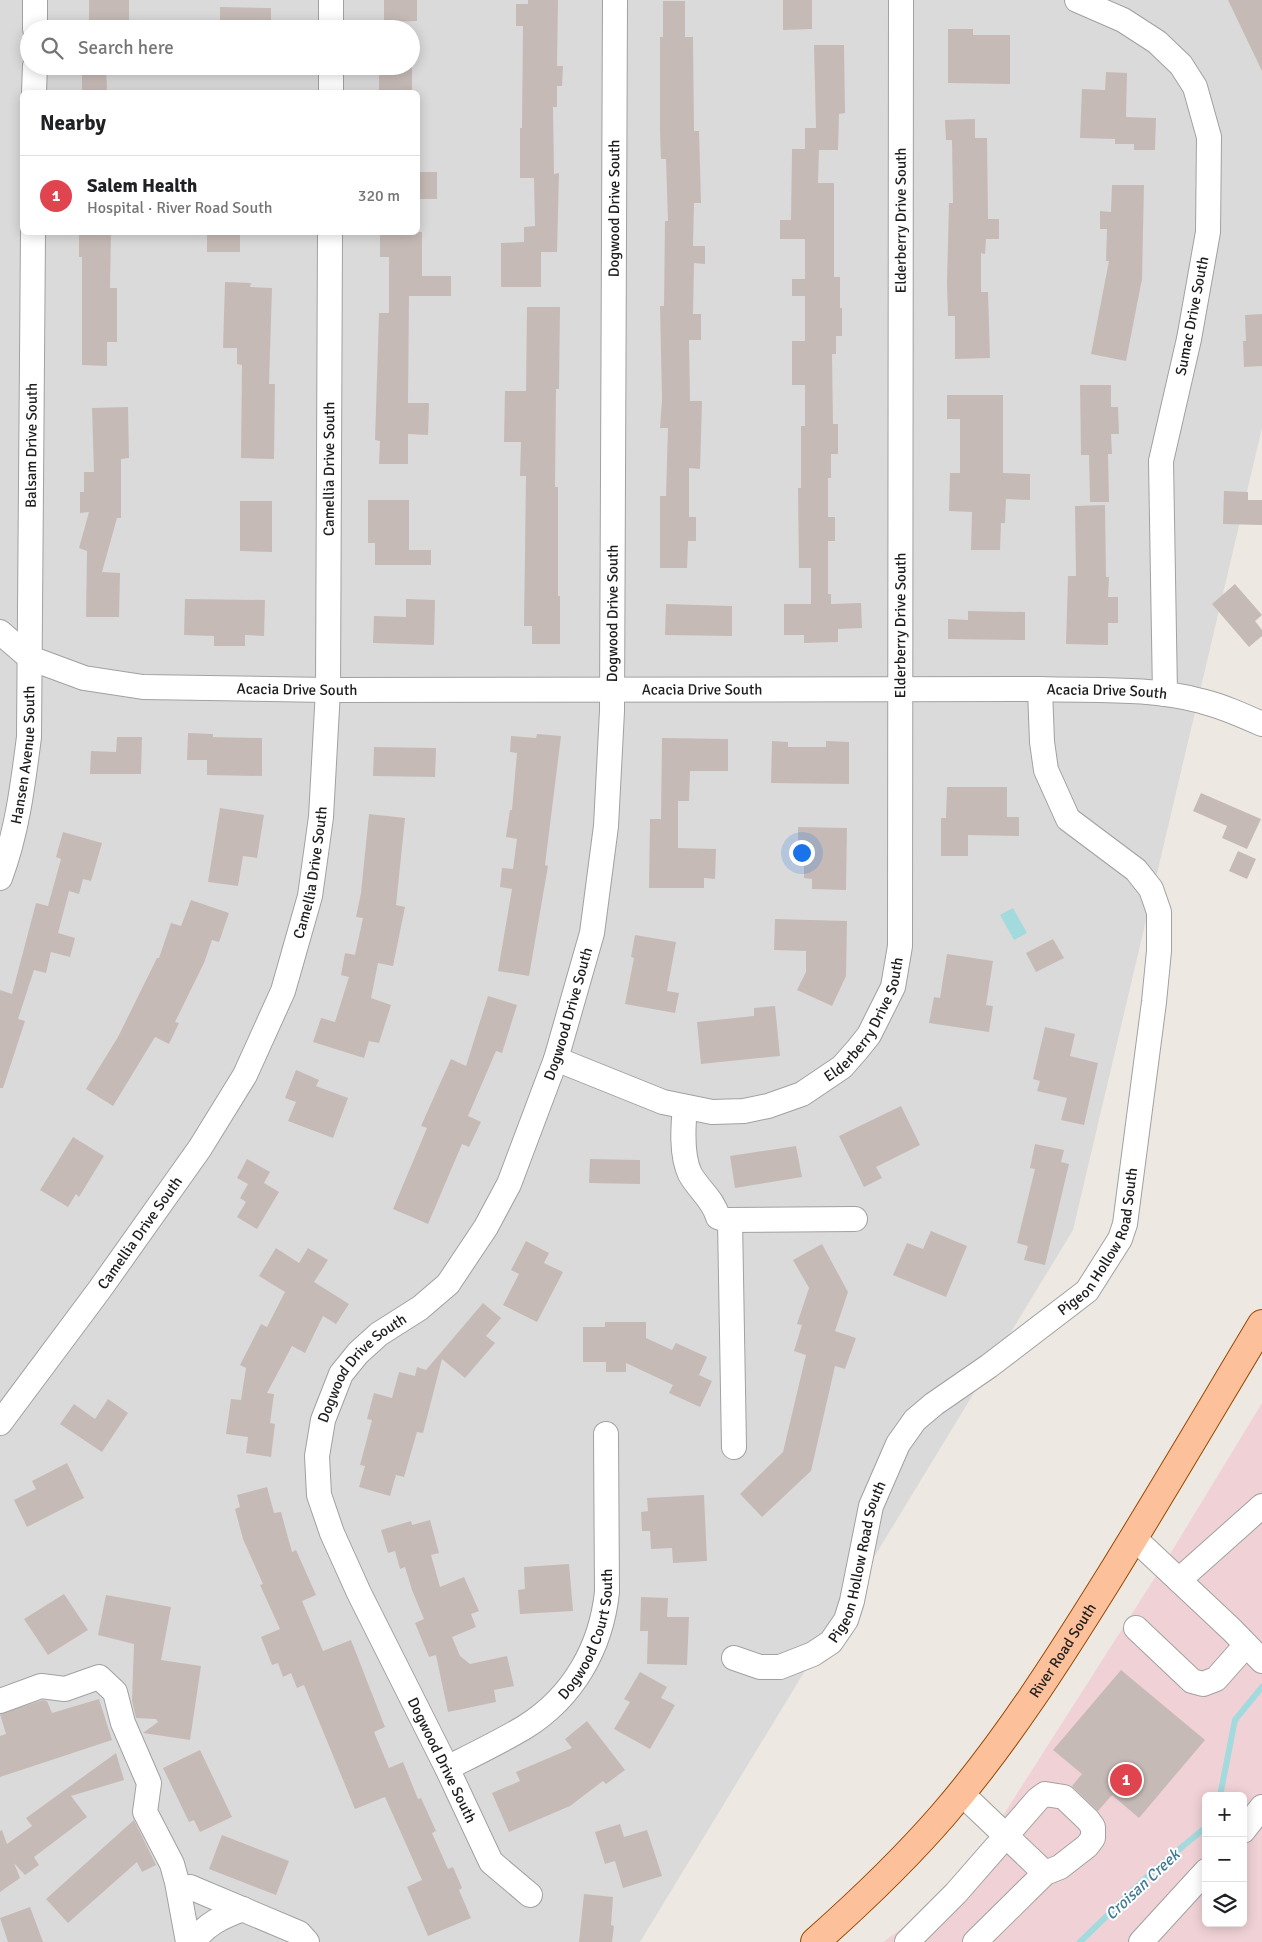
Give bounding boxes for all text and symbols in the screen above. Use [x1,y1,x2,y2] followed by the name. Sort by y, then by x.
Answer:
[20,20,420,75] search box
[38,34,66,62] icon: search
[78,36,174,60] text: Search here
[40,110,106,136] text: Nearby
[605,139,623,277] street label: Dogwood Drive South
[892,147,910,293] street label: Elderberry Drive South
[87,174,197,198] text: Salem Health
[52,186,60,206] text: 1
[358,186,400,206] text: 320 m
[87,198,272,218] text: Hospital · River Road South
[1172,255,1212,377] street label: Sumac Drive South
[22,383,41,508] street label: Balsam Drive South
[320,402,338,536] street label: Camellia Drive South
[603,544,622,682] street label: Dogwood Drive South
[891,552,909,698] street label: Elderberry Drive South
[237,680,357,699] street label: Acacia Drive South
[642,680,762,699] street label: Acacia Drive South
[1046,680,1168,703] street label: Acacia Drive South
[7,685,38,826] street label: Hansen Avenue South
[289,806,331,941] street label: Camellia Drive South
[789,840,815,866] your location
[540,945,596,1083] street label: Dogwood Drive South
[820,956,907,1086] street label: Elderberry Drive South
[1054,1166,1141,1319] street label: Pigeon Hollow Road South
[94,1173,186,1293] street label: Camellia Drive South
[314,1310,410,1425] street label: Dogwood Drive South
[824,1478,890,1646] street label: Pigeon Hollow Road South
[554,1569,616,1703] street label: Dogwood Court South
[1025,1600,1100,1701] street label: River Road South
[404,1694,480,1826] street label: Dogwood Drive South
[1110,1761,1142,1799] pin: 1
[1202,1792,1247,1927] map controls
[1202,1792,1247,1837] button: +
[1202,1837,1247,1882] button: −
[1101,1844,1186,1924] water label: Croisan Creek
[1202,1882,1247,1927] button: layers

